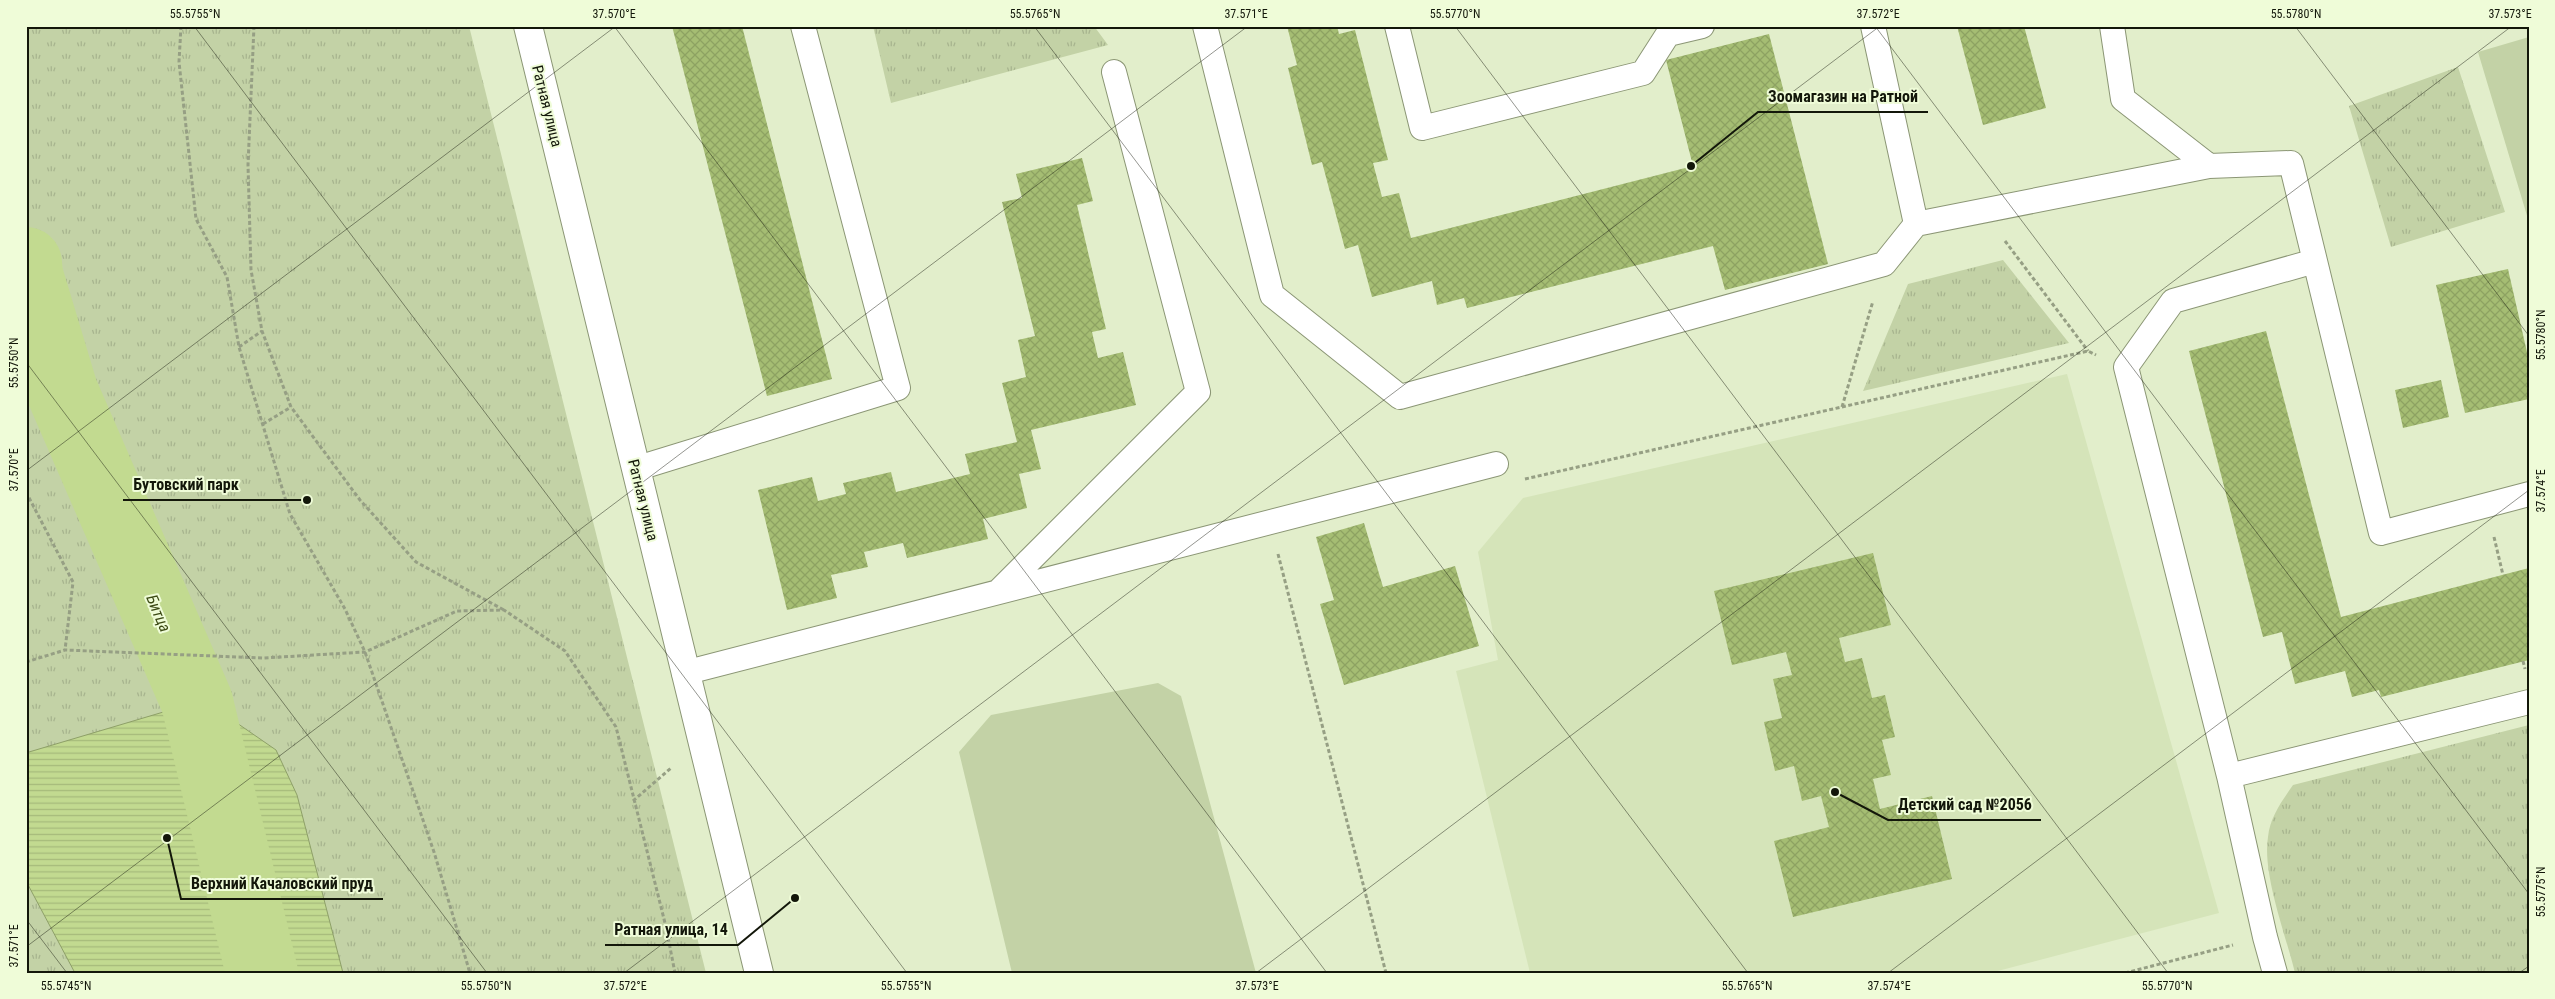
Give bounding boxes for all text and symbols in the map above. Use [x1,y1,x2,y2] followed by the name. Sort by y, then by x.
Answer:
[170,7,220,21] text: 55.5755°N
[592,7,636,21] text: 37.570°E
[1010,7,1060,21] text: 55.5765°N
[1224,7,1268,21] text: 37.571°E
[1430,7,1480,21] text: 55.5770°N
[1856,7,1900,21] text: 37.572°E
[2271,7,2321,21] text: 55.5780°N
[2488,7,2532,21] text: 37.573°E
[528,63,566,149] street label: Ратная улица
[1758,81,1928,112] callout: Зоомагазин на Ратной
[1768,87,1918,106] text: Зоомагазин на Ратной
[2534,310,2548,360] text: 55.5780°N
[7,338,21,388] text: 55.5750°N
[7,448,21,492] text: 37.570°E
[624,457,662,543] street label: Ратная улица
[123,469,248,500] callout: Бутовский парк
[2534,469,2548,513] text: 37.574°E
[133,475,239,494] text: Бутовский парк
[142,592,175,635] water label: Битца
[1888,789,2041,820] callout: Детский сад №2056
[1898,795,2032,814] text: Детский сад №2056
[2534,867,2548,917] text: 55.5775°N
[181,868,383,899] callout: Верхний Качаловский пруд
[191,874,373,893] text: Верхний Качаловский пруд
[605,914,738,945] callout: Ратная улица, 14
[614,920,728,939] text: Ратная улица, 14
[7,924,21,968] text: 37.571°E
[41,979,91,993] text: 55.5745°N
[461,979,511,993] text: 55.5750°N
[603,979,647,993] text: 37.572°E
[881,979,931,993] text: 55.5755°N
[1235,979,1279,993] text: 37.573°E
[1722,979,1772,993] text: 55.5765°N
[1867,979,1911,993] text: 37.574°E
[2142,979,2192,993] text: 55.5770°N

